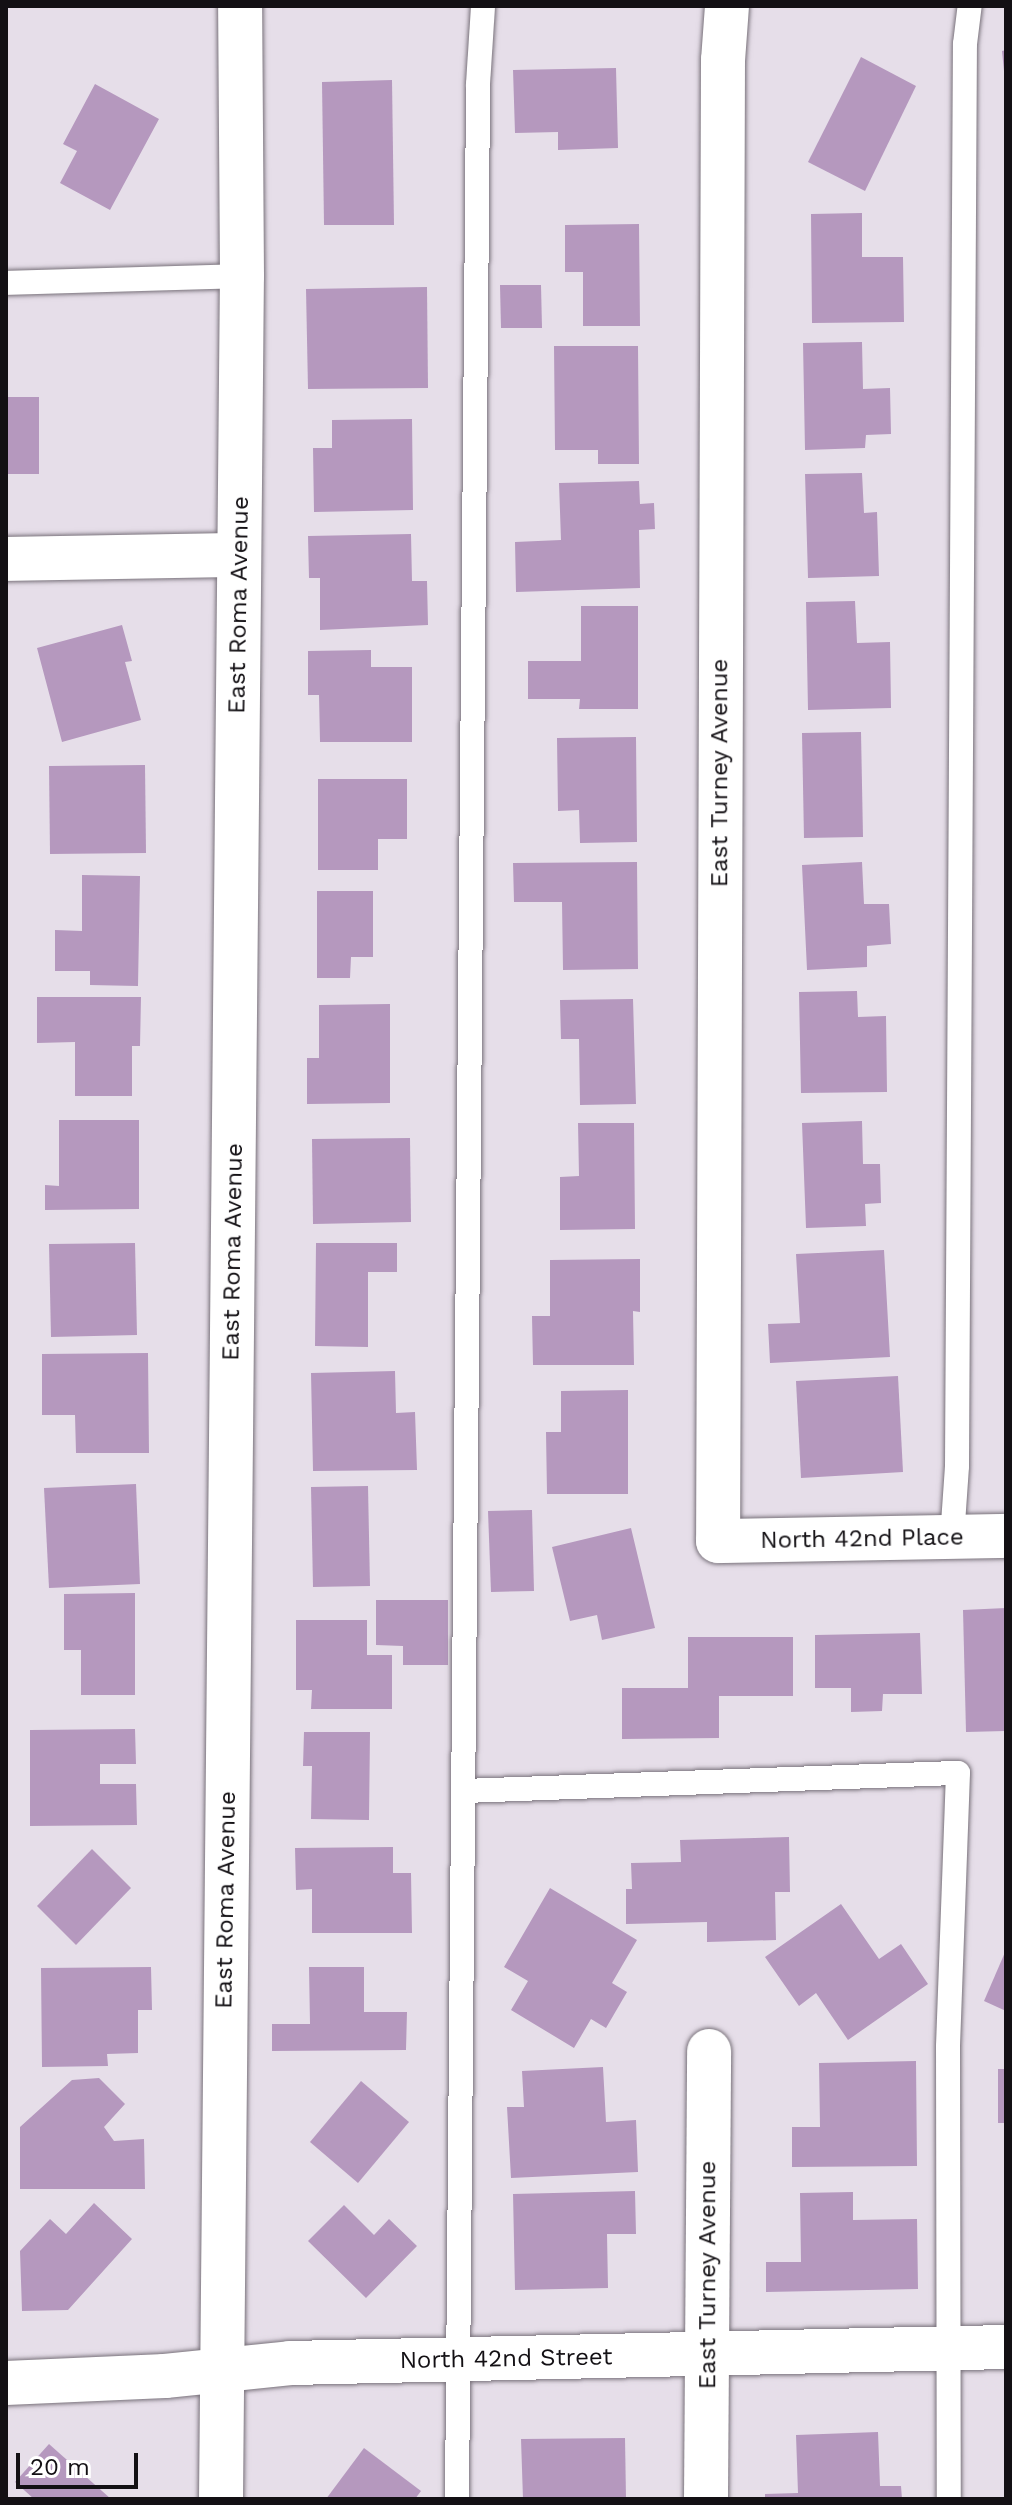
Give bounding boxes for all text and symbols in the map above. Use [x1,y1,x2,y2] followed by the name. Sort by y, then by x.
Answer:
[223,495,255,715] street label: East Roma Avenue
[706,658,734,888] street label: East Turney Avenue
[217,1142,249,1362] street label: East Roma Avenue
[760,1523,964,1555] street label: North 42nd Place
[210,1790,242,2010] street label: East Roma Avenue
[694,2160,722,2390] street label: East Turney Avenue
[399,2343,613,2375] street label: North 42nd Street
[20,2437,142,2487] scale bar
[30,2453,90,2481] text: 20 m

